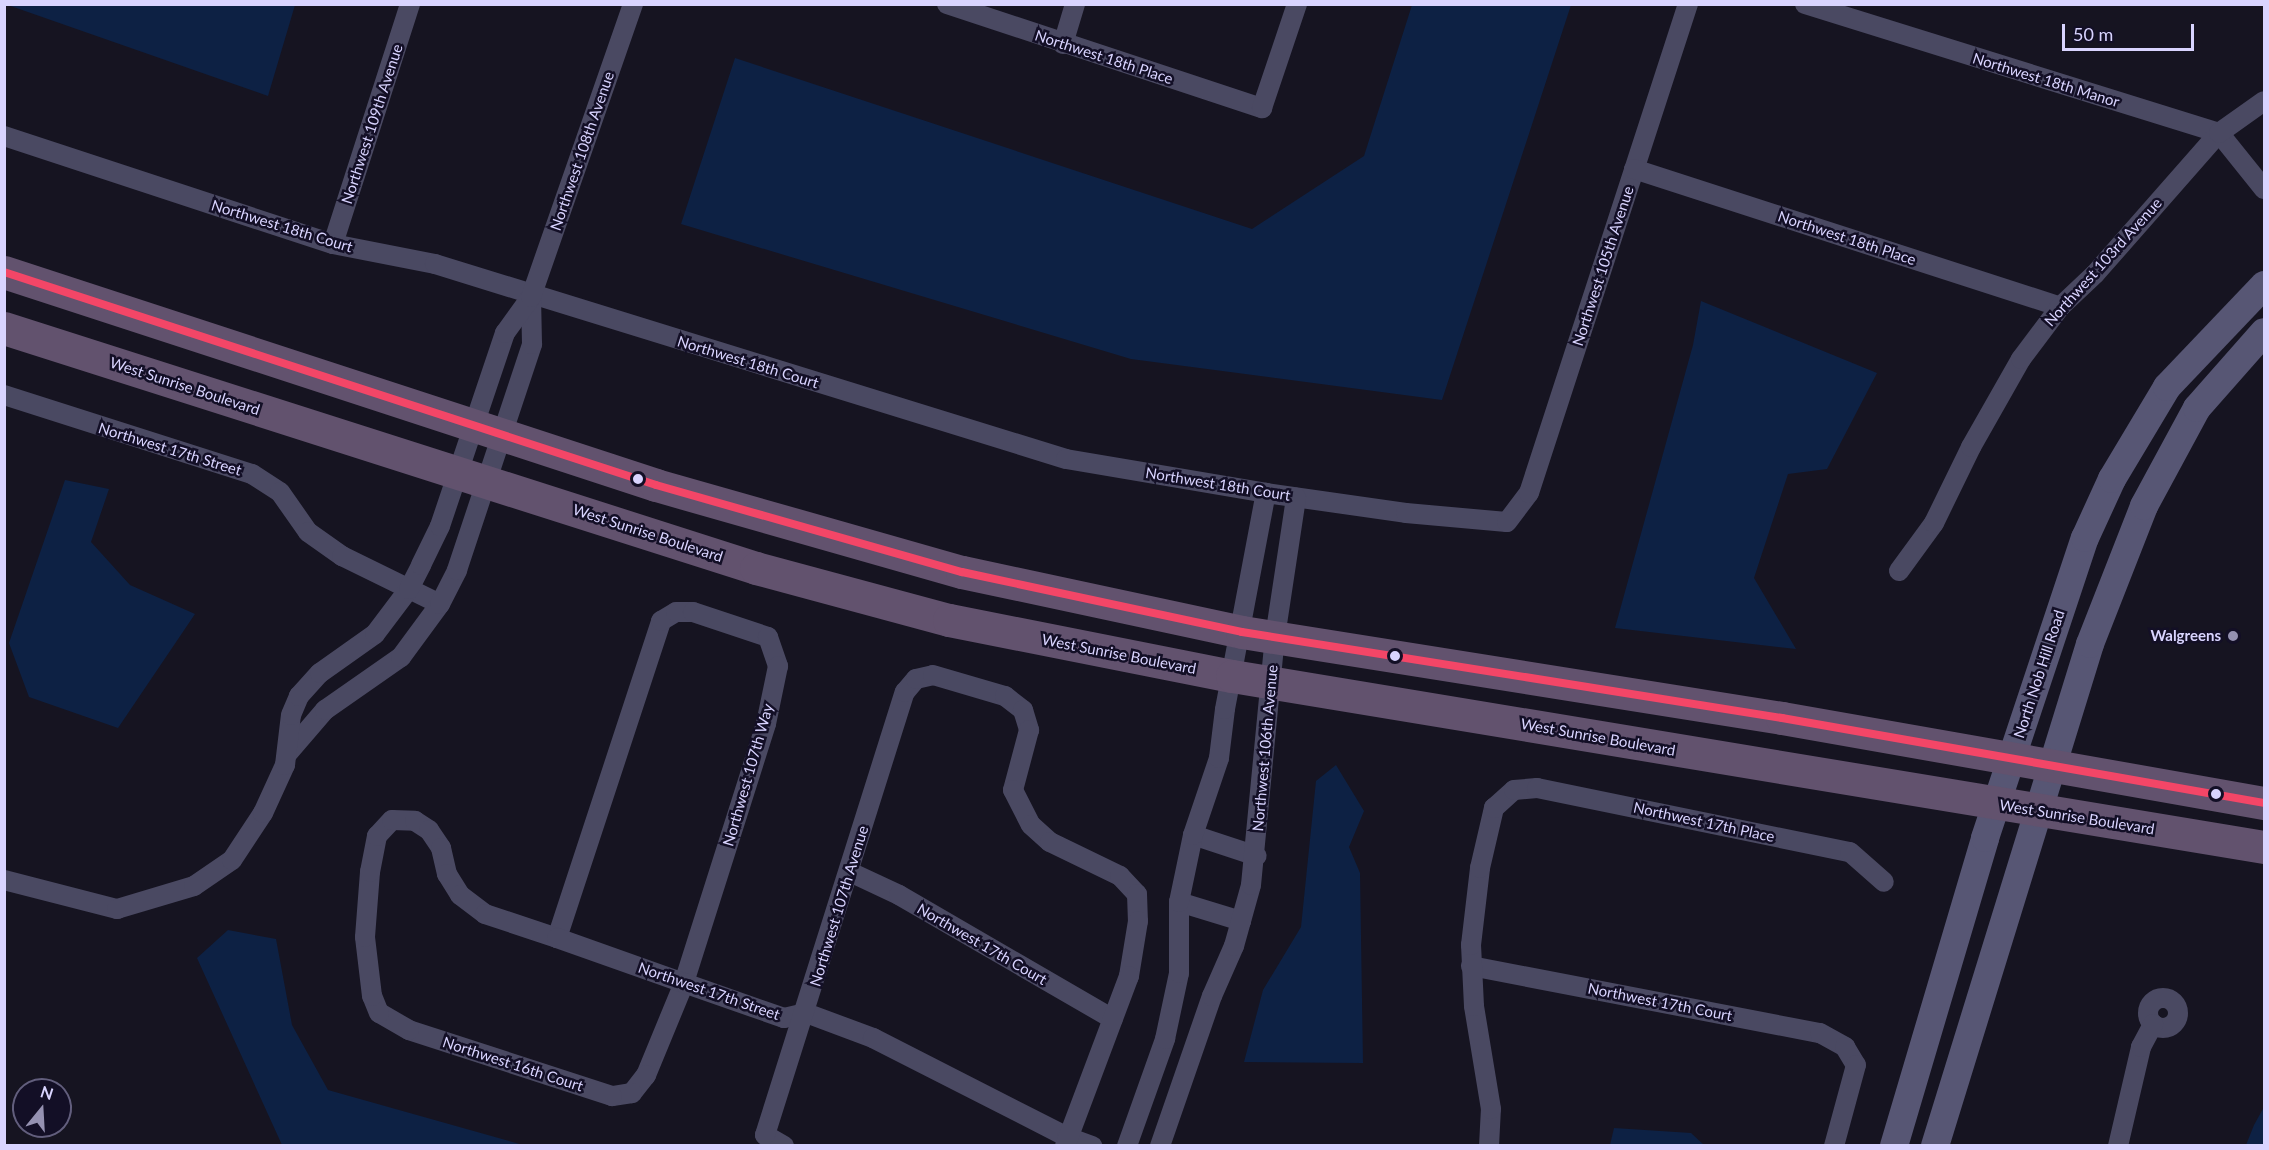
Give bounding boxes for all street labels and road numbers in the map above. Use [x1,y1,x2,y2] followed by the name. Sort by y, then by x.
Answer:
[1033,26,1175,88] street label: Northwest 18th Place
[338,42,406,206] street label: Northwest 109th Avenue
[1970,49,2122,111] street label: Northwest 18th Manor
[546,69,618,233] street label: Northwest 108th Avenue
[1569,184,1637,348] street label: Northwest 105th Avenue
[2040,194,2166,330] street label: Northwest 103rd Avenue
[209,196,355,256] street label: Northwest 18th Court
[1776,207,1918,269] street label: Northwest 18th Place
[675,332,821,392] street label: Northwest 18th Court
[108,353,262,419] street label: West Sunrise Boulevard
[96,419,244,479] street label: Northwest 17th Street
[1144,464,1292,504] street label: Northwest 18th Court
[571,500,725,566] street label: West Sunrise Boulevard
[2010,608,2068,740] street label: North Nob Hill Road
[1040,630,1198,678] street label: West Sunrise Boulevard
[1249,664,1281,832] street label: Northwest 106th Avenue
[719,702,777,848] street label: Northwest 107th Way
[1519,715,1677,759] street label: West Sunrise Boulevard
[1998,796,2156,838] street label: West Sunrise Boulevard
[1632,798,1776,846] street label: Northwest 17th Place
[806,823,872,989] street label: Northwest 107th Avenue
[914,900,1050,988] street label: Northwest 17th Court
[636,958,782,1024] street label: Northwest 17th Street
[1586,979,1734,1025] street label: Northwest 17th Court
[440,1033,586,1095] street label: Northwest 16th Court

